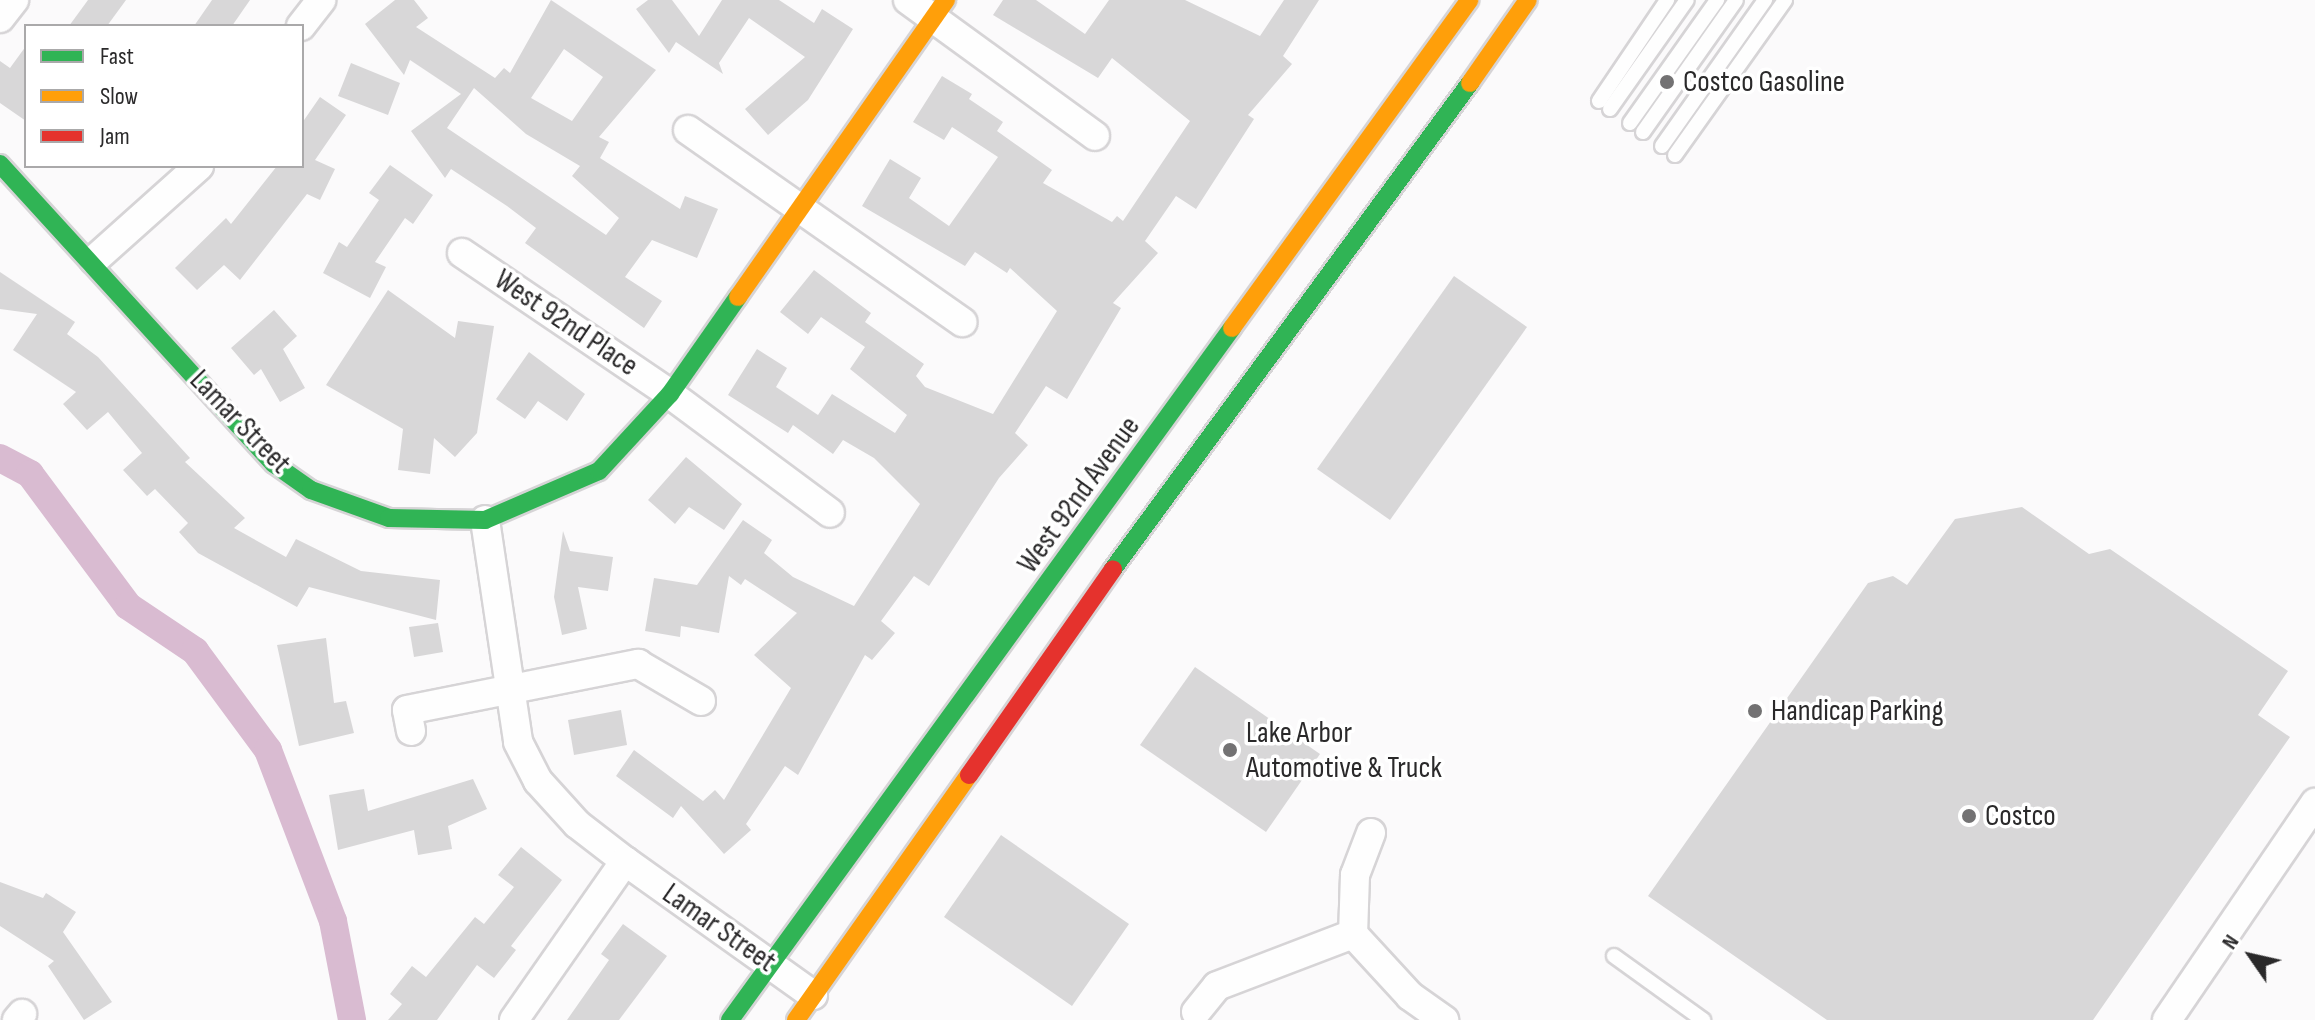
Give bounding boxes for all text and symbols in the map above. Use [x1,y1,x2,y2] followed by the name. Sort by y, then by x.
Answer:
[24,24,304,168] legend
[100,42,134,71] text: Fast
[1683,64,1845,100] place label: Costco Gasoline
[1658,73,1676,91] marker: Costco Gasoline
[100,82,138,111] text: Slow
[100,122,130,151] text: Jam
[487,262,645,384] street label: West 92nd Place
[182,363,298,481] street label: Lamar Street
[1010,410,1148,580] street label: West 92nd Avenue
[1771,693,1943,729] place label: Handicap Parking
[1746,702,1764,720] marker: Handicap Parking
[1246,715,1442,786] place label: Lake Arbor Automotive & Truck
[1221,741,1239,759] marker: Lake Arbor Automotive & Truck
[1985,798,2056,834] place label: Costco
[1960,807,1978,825] marker: Costco
[655,876,783,980] street label: Lamar Street
[2211,916,2291,996] north arrow
[2216,930,2245,955] text: N

